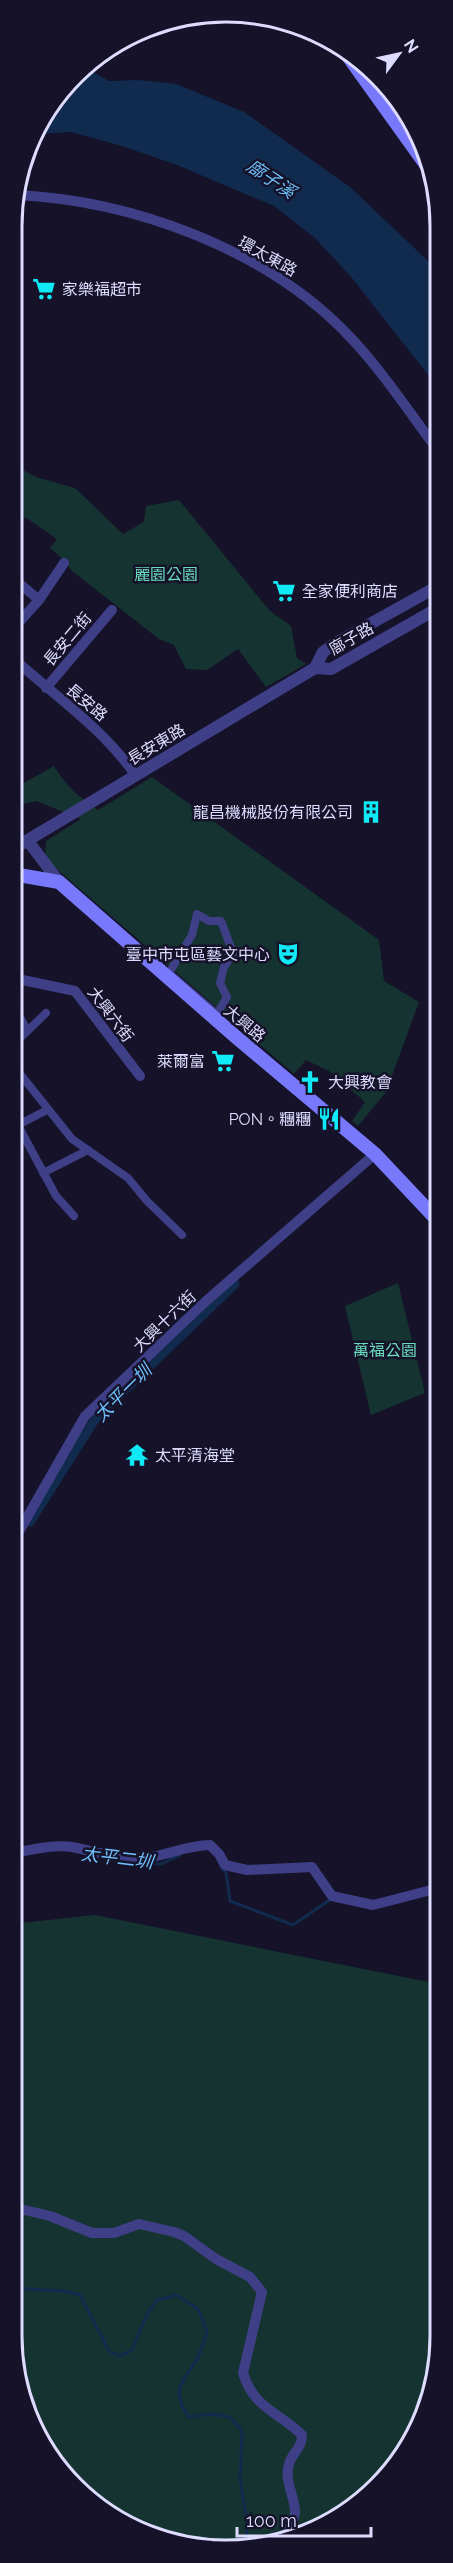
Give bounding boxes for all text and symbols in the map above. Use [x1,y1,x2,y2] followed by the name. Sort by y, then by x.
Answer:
[369,24,429,84] north arrow
[400,36,422,56] text: N
[243,155,302,204] water label: 廍子溪
[235,233,300,280] street label: 環太東路
[31,276,57,302] supermarket icon: 家樂福超市
[62,280,142,299] place label: 家樂福超市
[134,565,198,584] park label: 麗園公園
[271,578,297,604] supermarket icon: 全家便利商店
[302,582,398,601] place label: 全家便利商店
[40,609,95,670] street label: 長安二街
[326,618,377,659] street label: 廍子路
[62,680,111,725] street label: 長安路
[124,720,189,769] street label: 長安東路
[358,799,384,825] building icon: 龍昌機械股份有限公司
[193,803,353,822] place label: 龍昌機械股份有限公司
[275,941,301,967] theatre icon: 臺中市屯區藝文中心
[126,945,270,964] place label: 臺中市屯區藝文中心
[84,983,137,1046] street label: 大興六街
[220,1001,269,1046] street label: 大興路
[210,1048,236,1074] supermarket icon: 萊爾富
[157,1052,205,1071] place label: 萊爾富
[297,1069,323,1095] church icon: 大興教會
[328,1073,392,1092] place label: 大興教會
[316,1106,342,1132] restaurant icon: PON。糰糰
[229,1110,311,1129] place label: PON。糰糰
[129,1287,200,1356] street label: 大興十六街
[353,1341,417,1360] park label: 萬福公園
[90,1358,158,1426] water label: 太平一圳
[124,1442,150,1468] temple icon: 太平清海堂
[155,1446,235,1465] place label: 太平清海堂
[80,1843,157,1873] water label: 太平二圳
[237,2500,370,2538] scale bar
[246,2510,297,2531] text: 100 m

